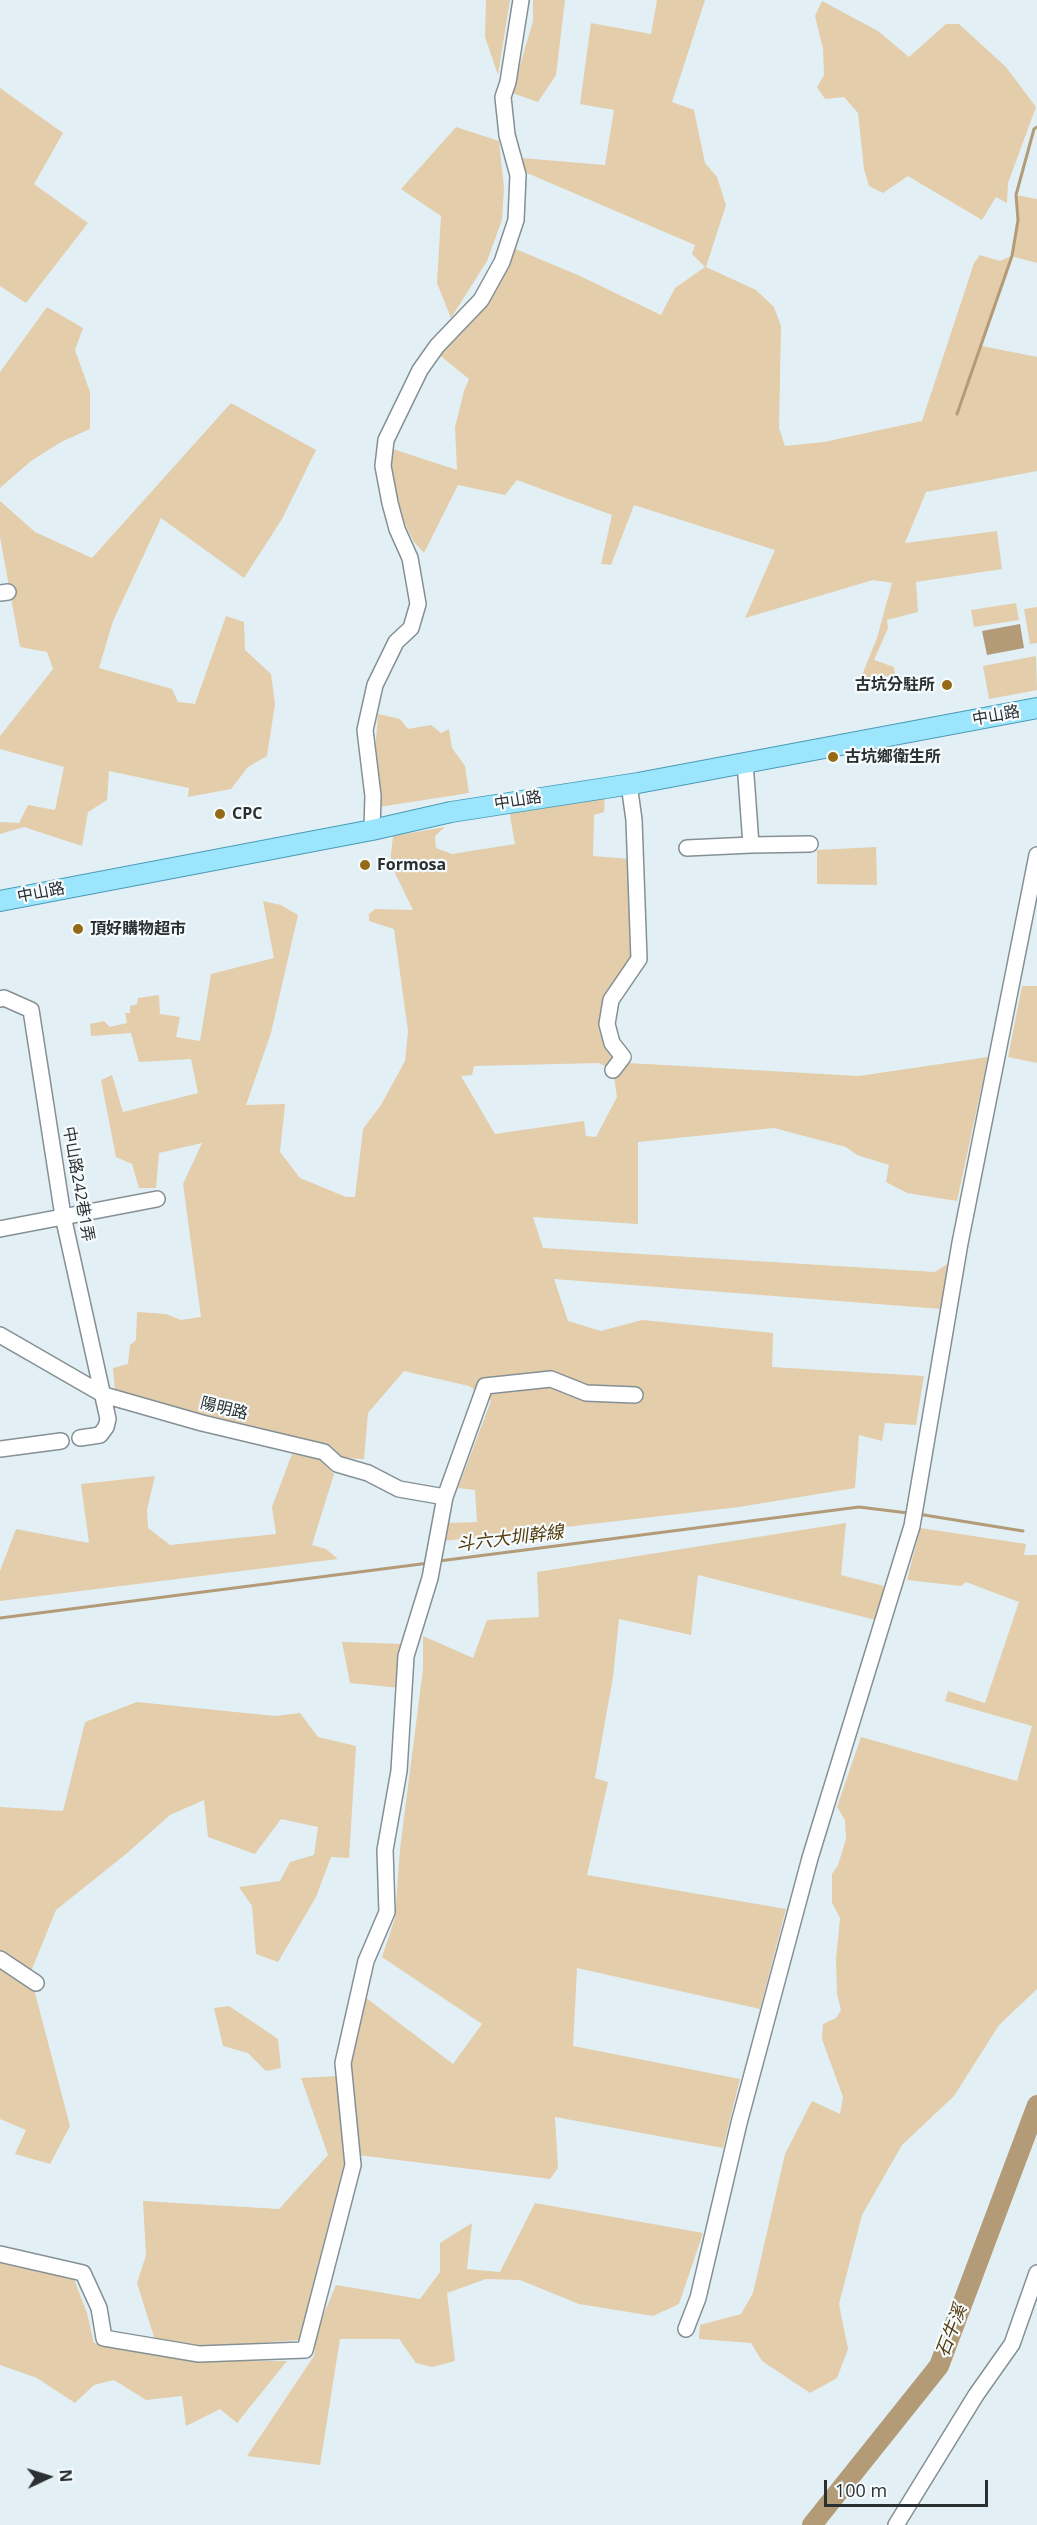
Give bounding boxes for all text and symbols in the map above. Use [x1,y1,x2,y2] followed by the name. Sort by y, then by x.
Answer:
[855,675,935,695] place label: 古坑分駐所
[940,678,954,692] marker: 古坑分駐所
[971,702,1021,730] street label: 中山路
[845,747,941,767] place label: 古坑鄉衛生所
[826,750,840,764] marker: 古坑鄉衛生所
[493,788,543,814] street label: 中山路
[232,804,262,824] place label: CPC
[213,807,227,821] marker: CPC
[377,855,446,875] place label: Formosa
[358,858,372,872] marker: Formosa
[16,879,66,907] street label: 中山路
[90,919,186,939] place label: 頂好購物超市
[71,922,85,936] marker: 頂好購物超市
[58,1125,98,1243] street label: 中山路242巷1弄
[198,1394,250,1424] street label: 陽明路
[455,1522,565,1556] water label: 斗六大圳幹線
[932,2302,972,2360] water label: 石牛溪
[18,2447,78,2507] north arrow
[55,2468,77,2483] text: N
[827,2468,990,2506] scale bar
[835,2478,887,2502] text: 100 m

